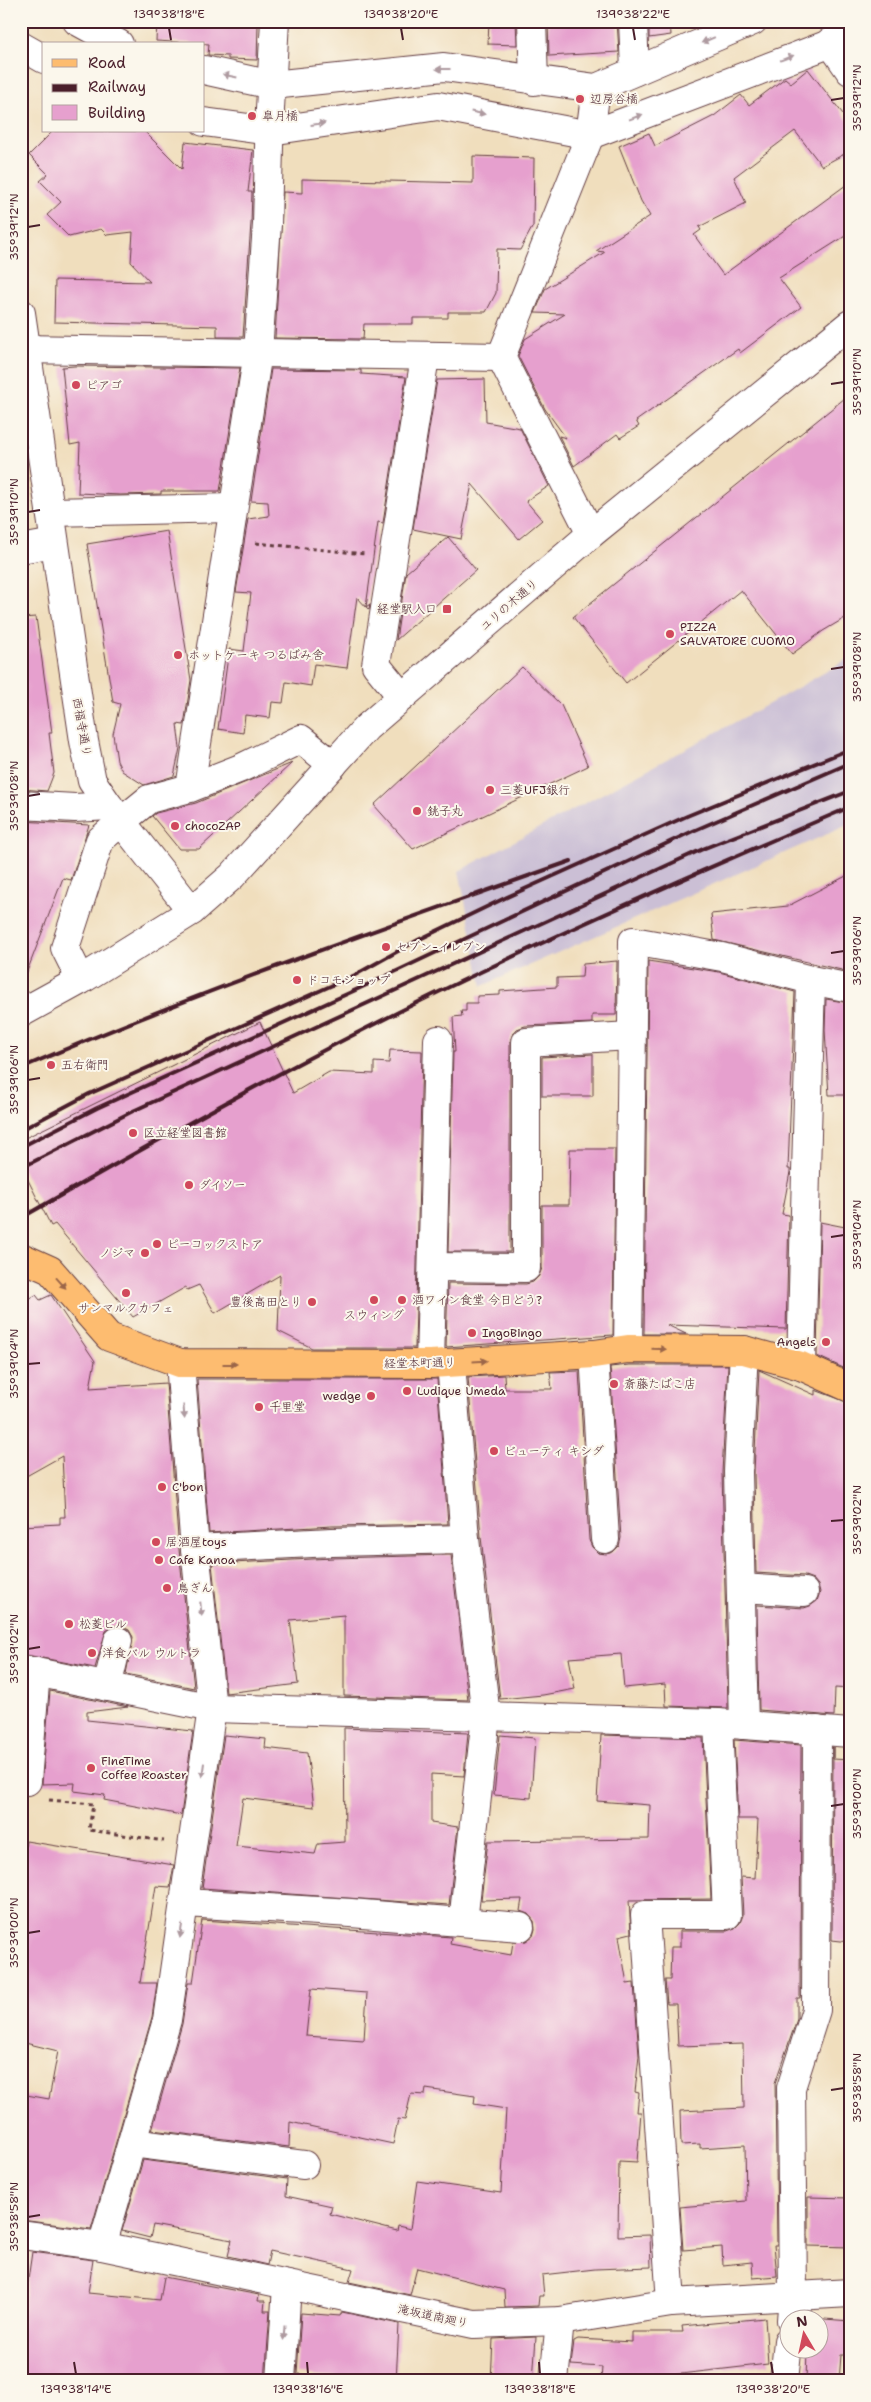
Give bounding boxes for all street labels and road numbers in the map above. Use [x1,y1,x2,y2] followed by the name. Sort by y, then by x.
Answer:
[477,575,541,635] street label: ユリの木通り
[69,696,95,758] street label: 西福寺通り
[384,1354,456,1372] street label: 経堂本町通り
[396,2301,470,2331] street label: 滝坂道南廻り

